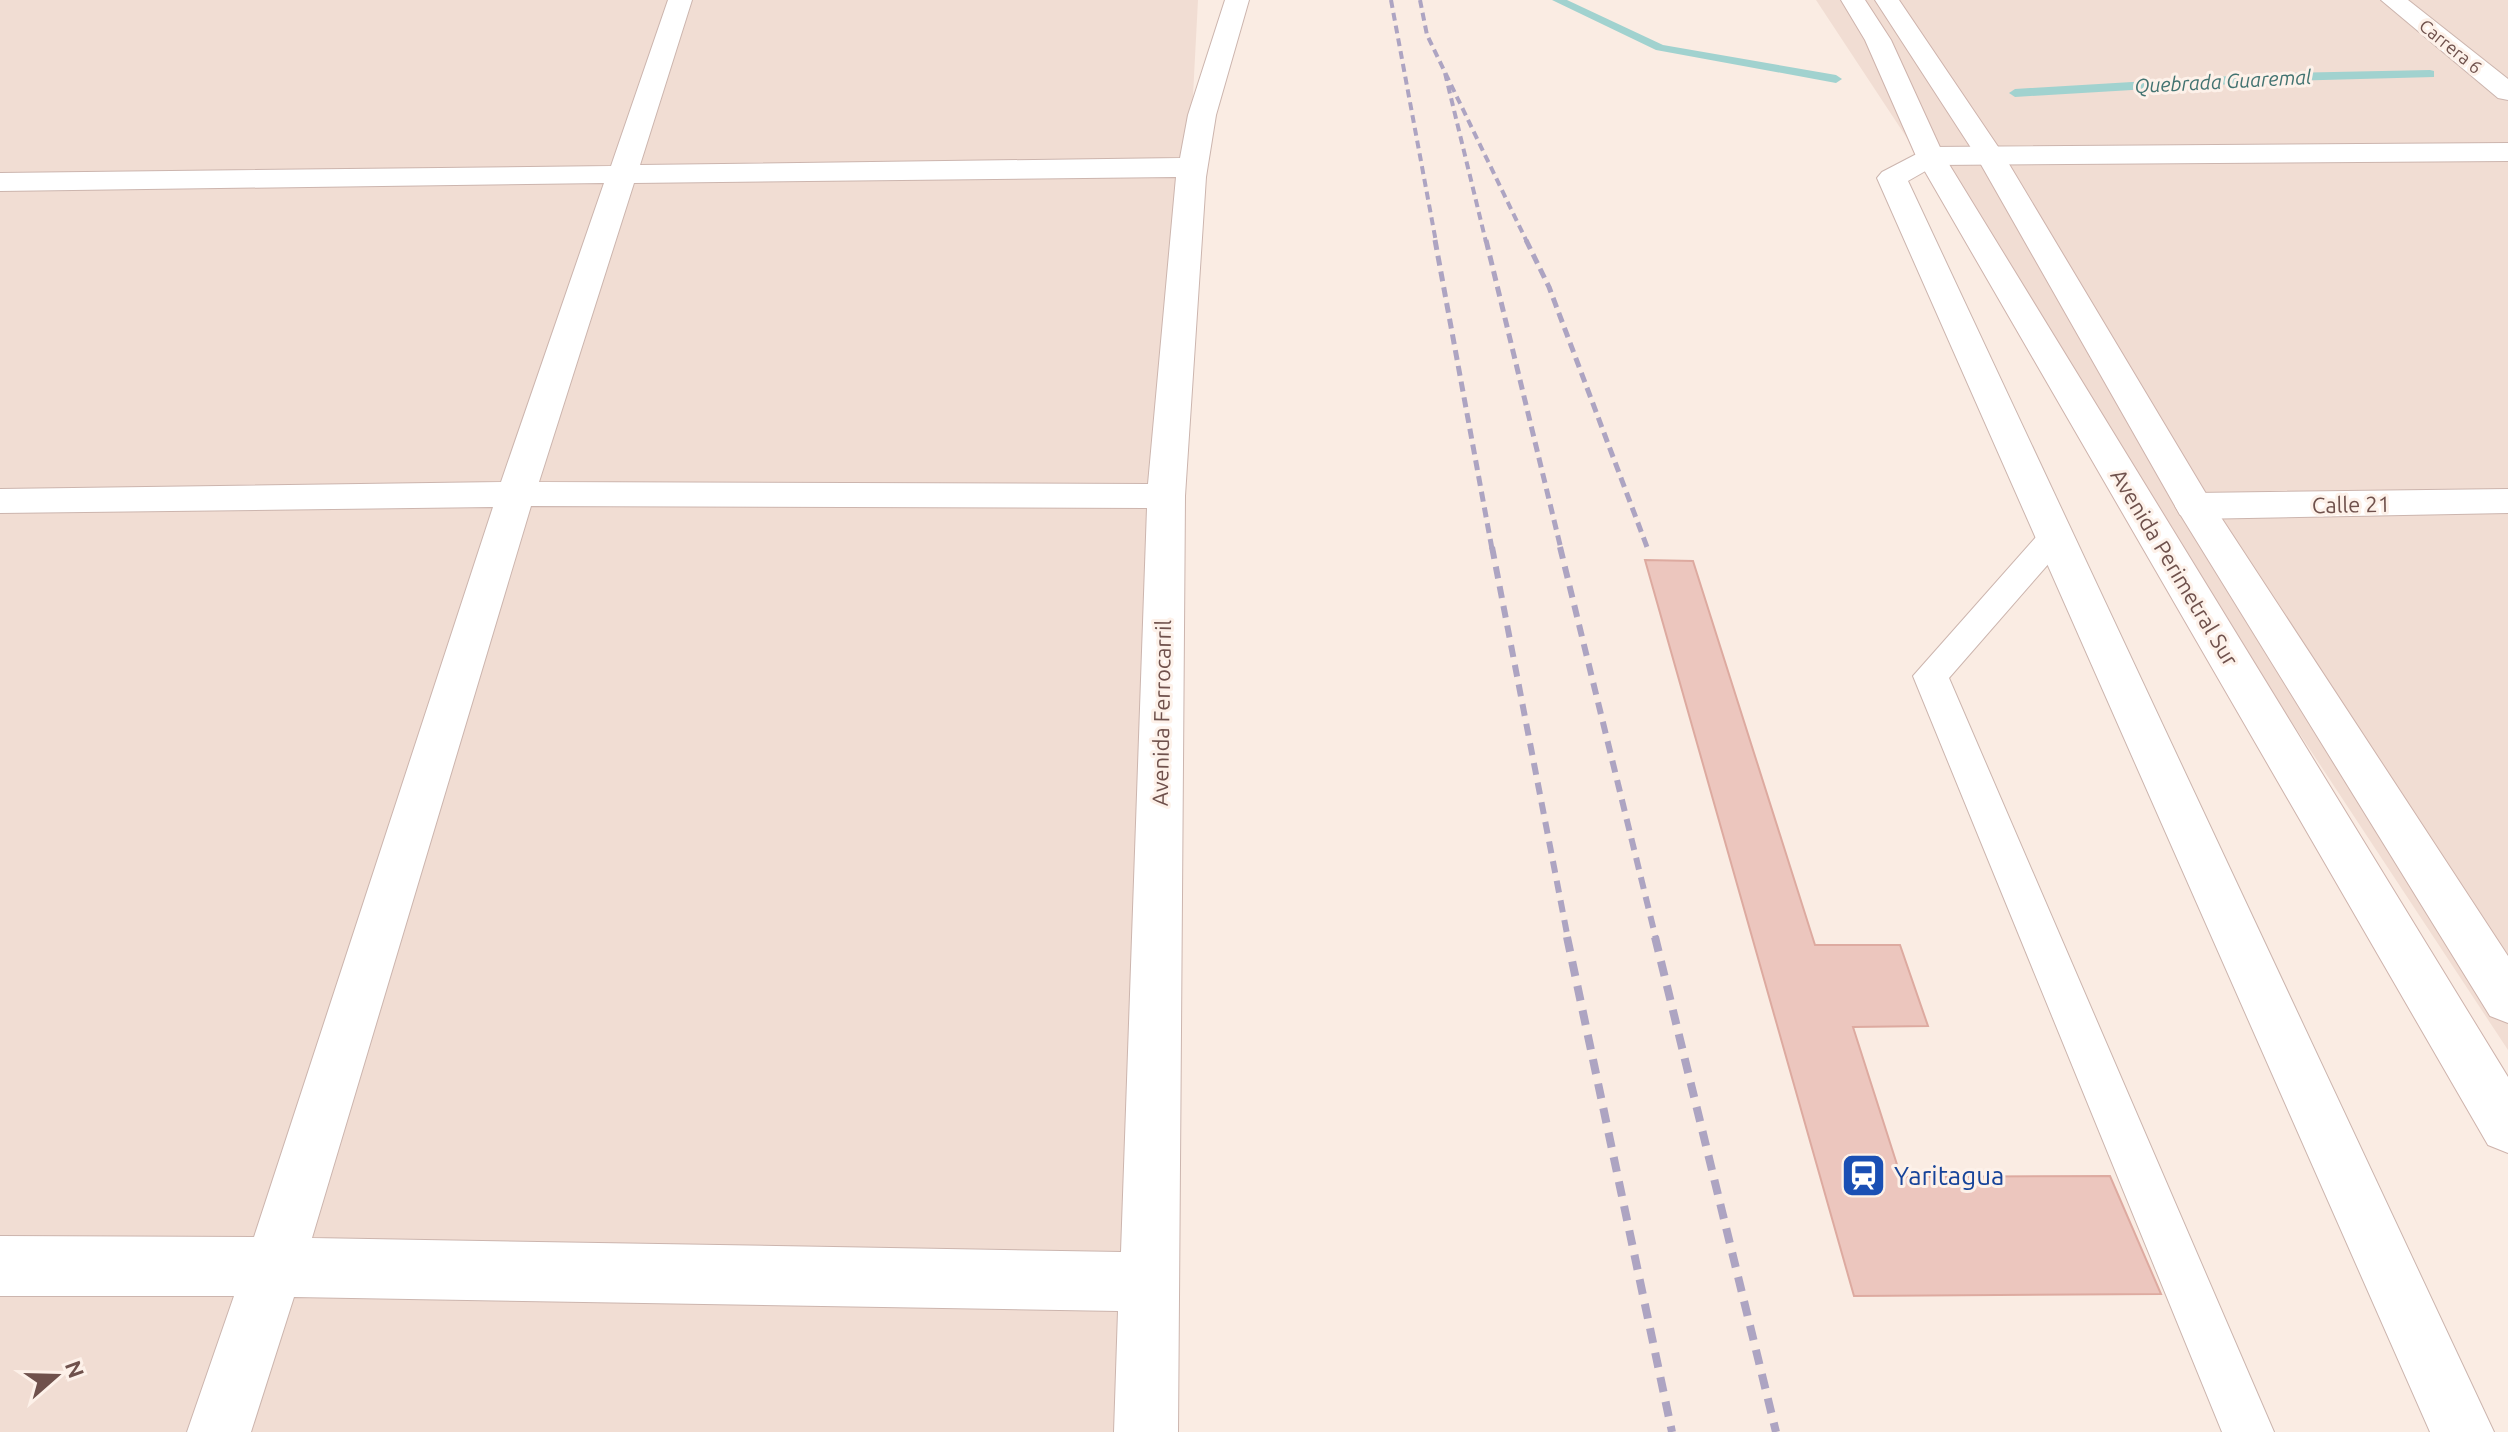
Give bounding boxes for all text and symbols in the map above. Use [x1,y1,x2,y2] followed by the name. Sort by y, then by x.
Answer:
[2416,15,2486,77] street label: Carrera 6
[2134,65,2313,98] water label: Quebrada Guaremal
[2106,464,2244,670] street label: Avenida Perimetral Sur
[2312,491,2390,517] street label: Calle 21
[1147,619,1175,806] street label: Avenida Ferrocarril
[1839,1151,1887,1199] station icon: Yaritagua
[1894,1161,2004,1190] place label: Yaritagua
[16,1336,96,1416] north arrow
[61,1357,90,1381] text: N

